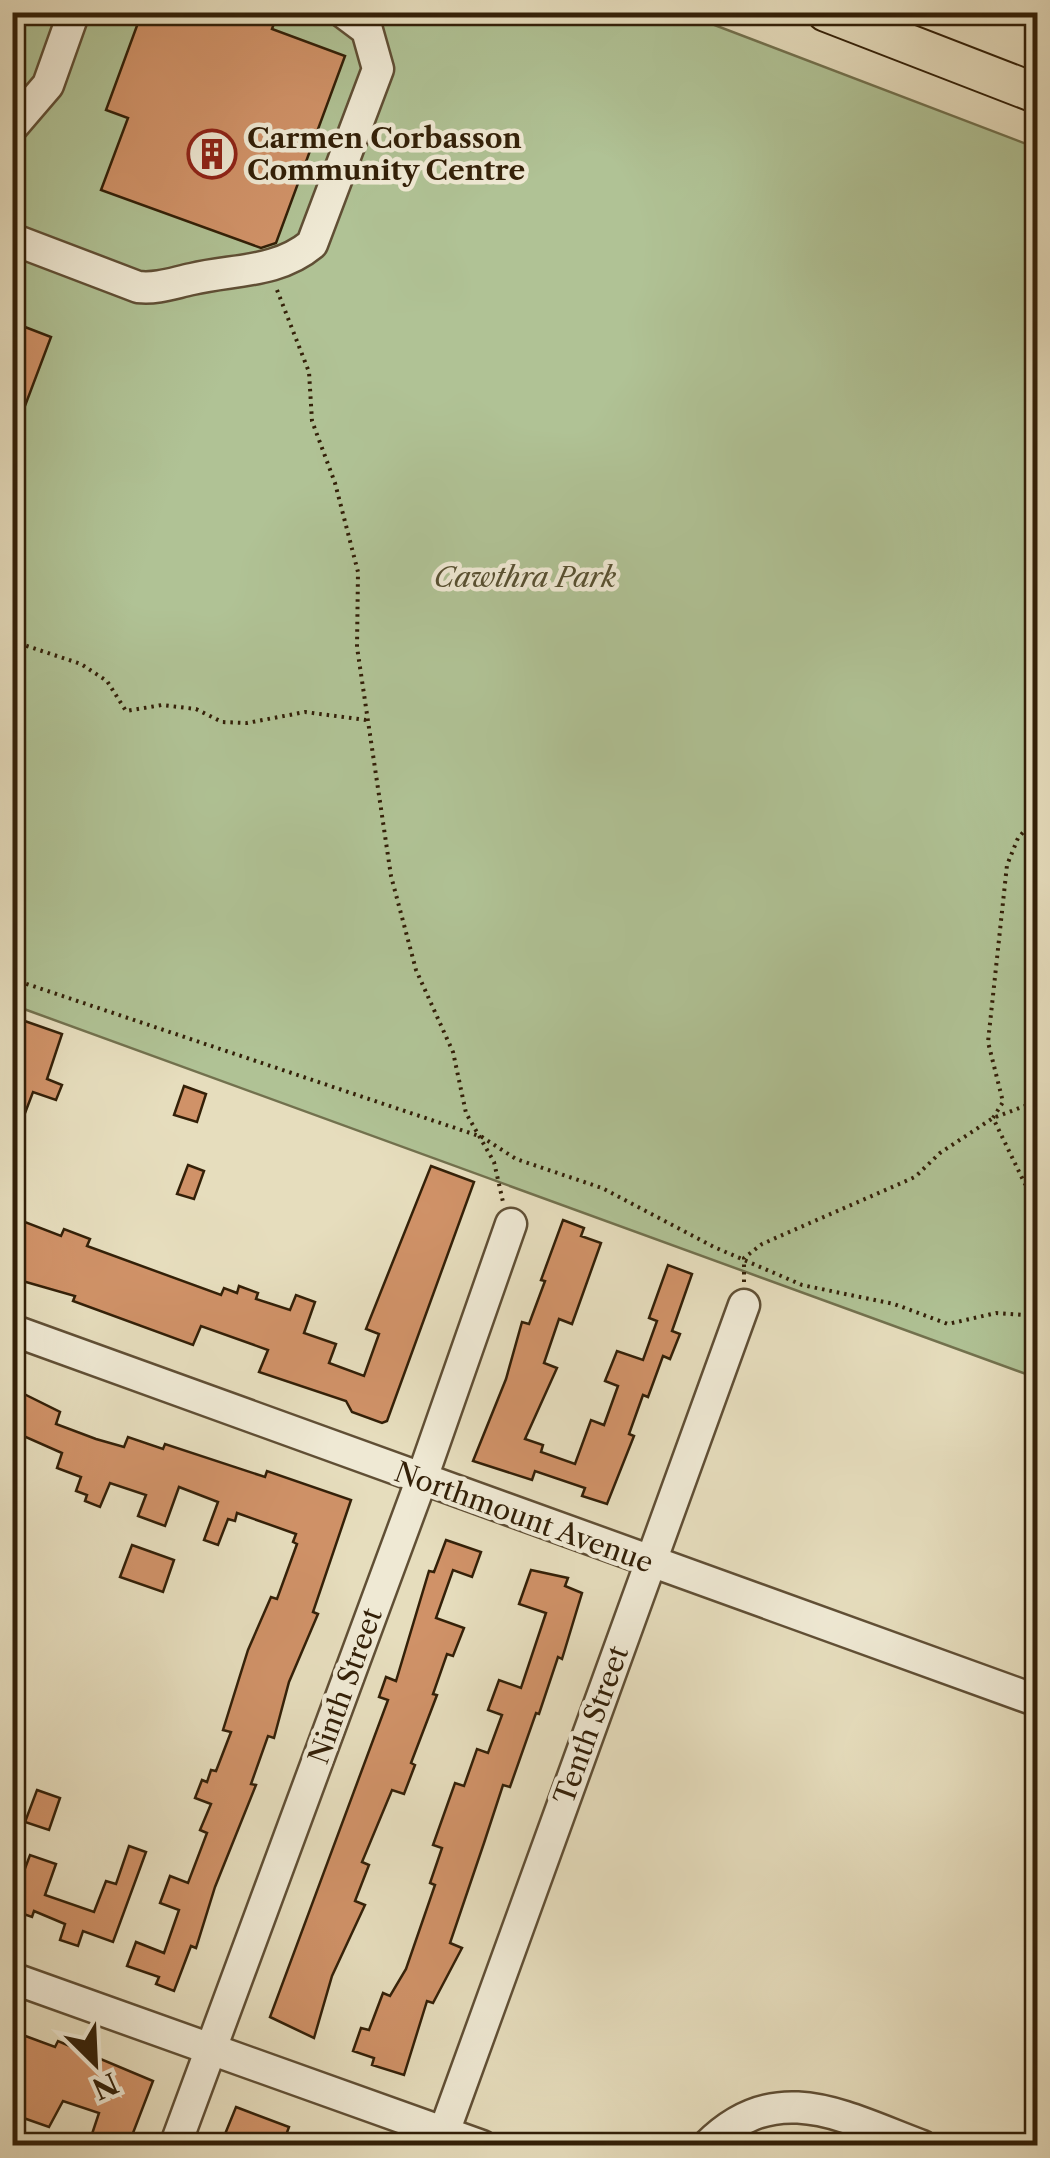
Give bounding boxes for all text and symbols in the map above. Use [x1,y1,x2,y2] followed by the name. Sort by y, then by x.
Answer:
[247,121,525,187] place label: Carmen Corbasson Community Centre
[186,128,238,180] building icon: Carmen Corbasson Community Centre
[434,560,617,594] park label: Cawthra Park
[390,1454,658,1580] street label: Northmount Avenue
[301,1603,389,1769] street label: Ninth Street
[547,1641,635,1809] street label: Tenth Street
[45,2013,145,2113] north arrow
[87,2065,123,2106] text: N

